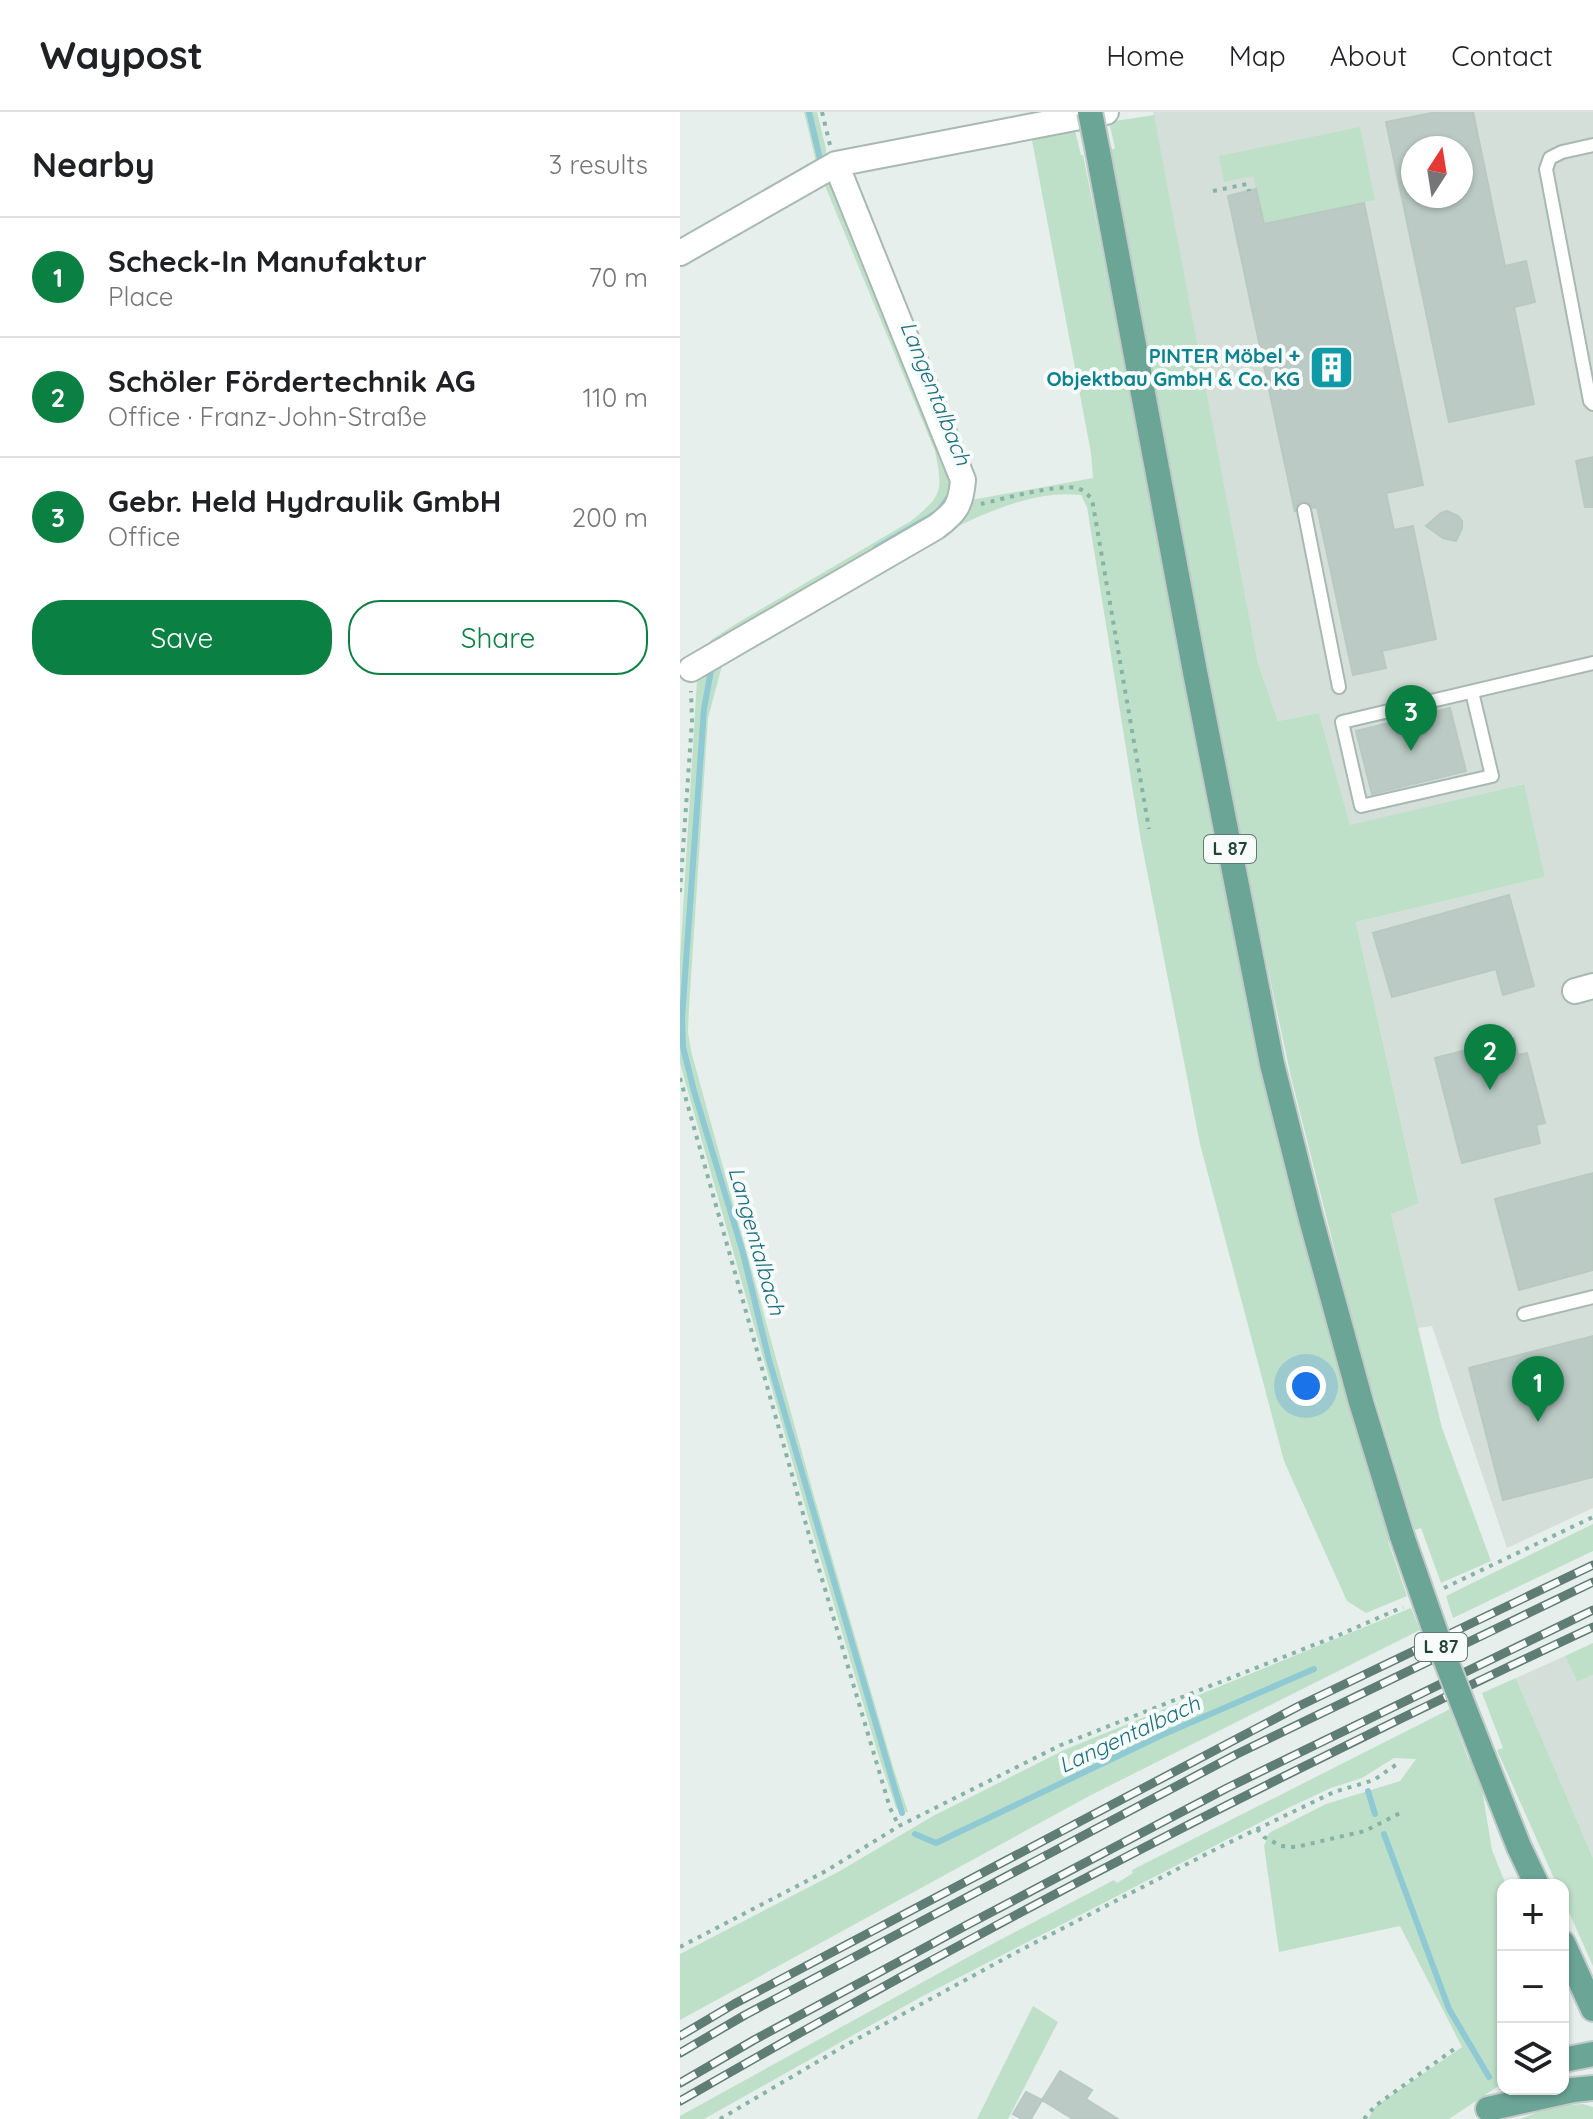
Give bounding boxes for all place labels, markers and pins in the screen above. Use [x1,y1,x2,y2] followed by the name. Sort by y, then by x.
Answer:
[1046,343,1300,391] place label: PINTER Möbel + Objektbau GmbH & Co. KG
[1307,344,1355,392] building icon: PINTER Möbel + Objektbau GmbH & Co. KG
[1385,685,1437,751] pin: 3
[1464,1024,1516,1090] pin: 2
[1512,1356,1564,1422] pin: 1

